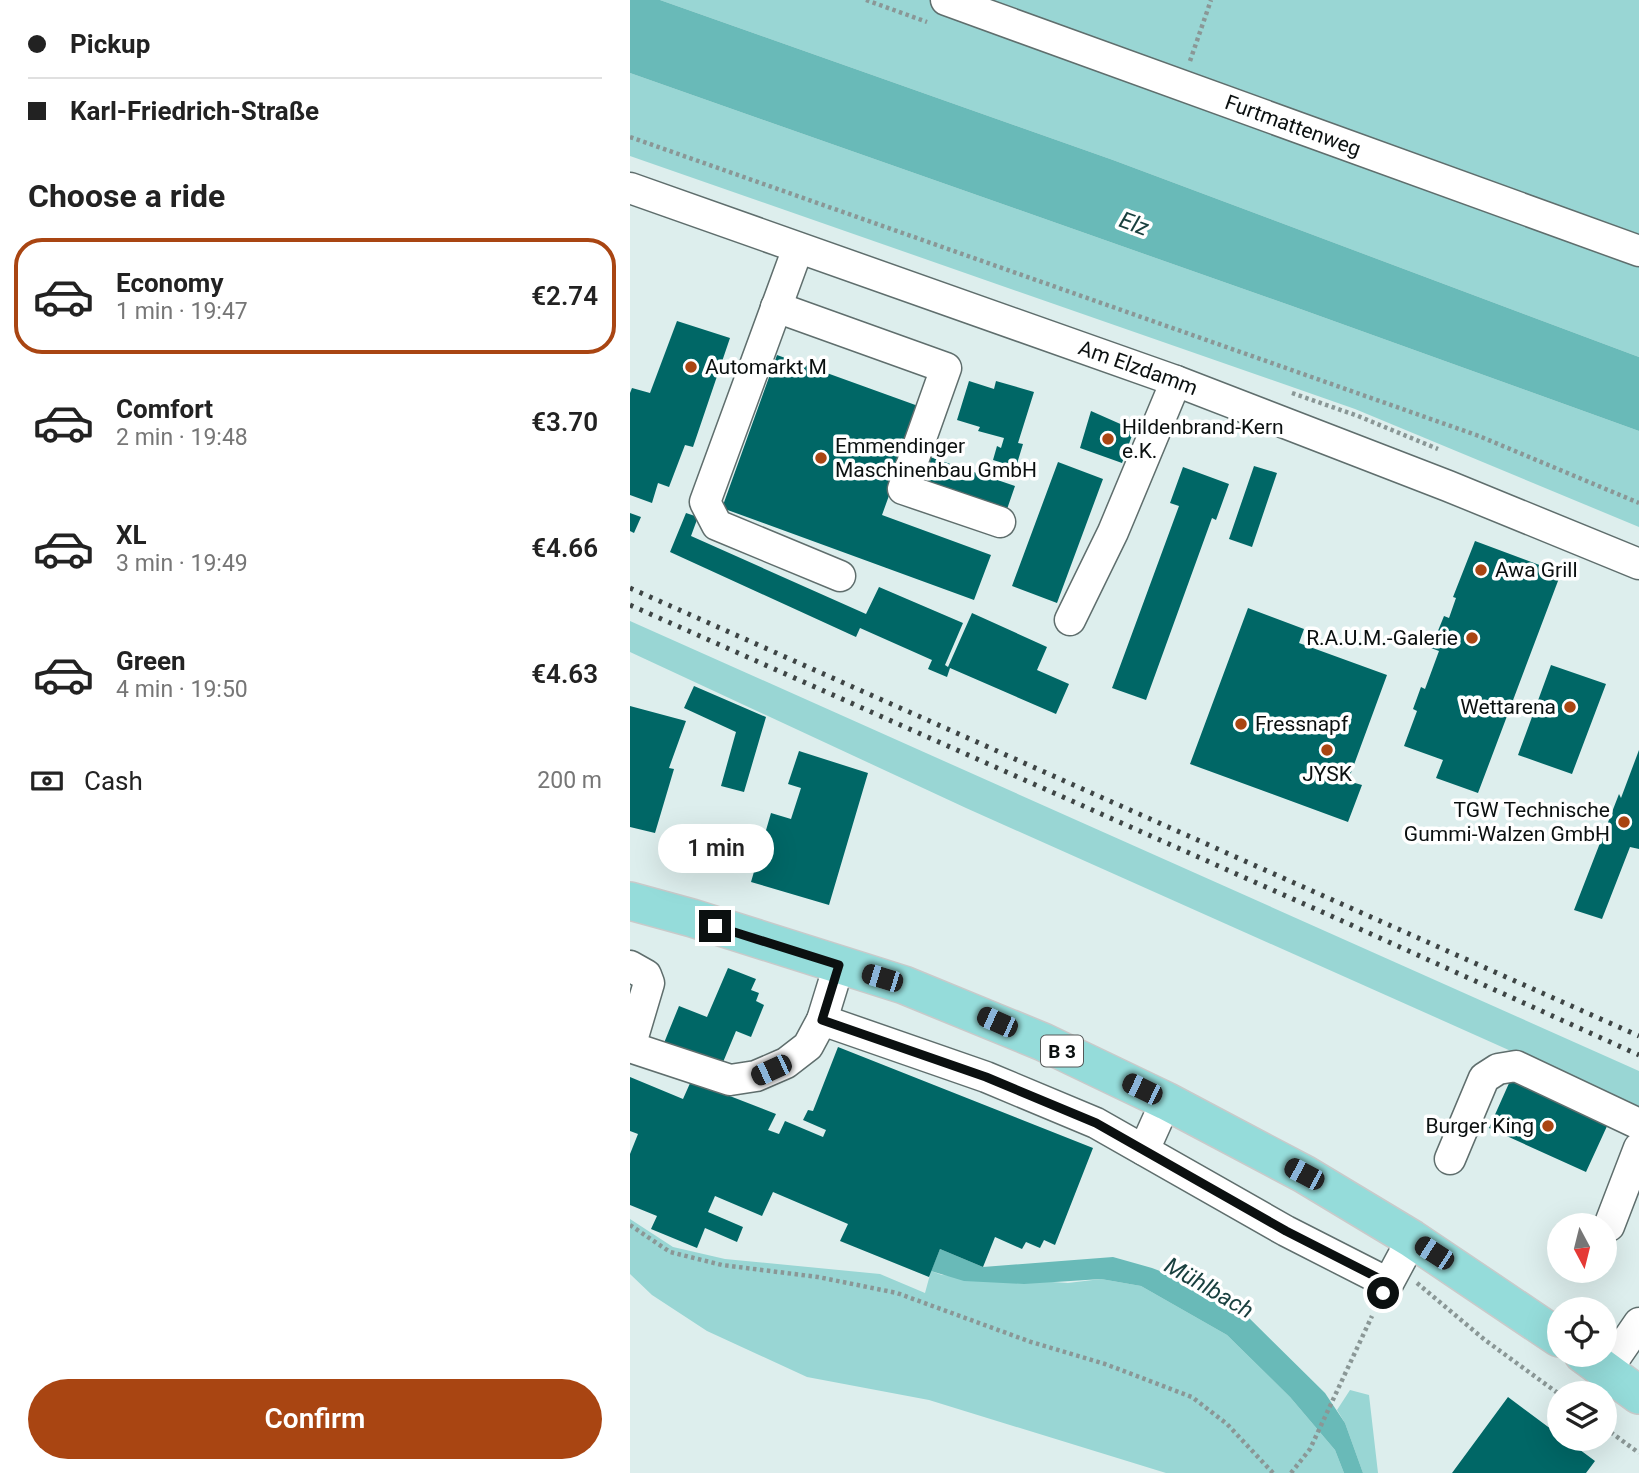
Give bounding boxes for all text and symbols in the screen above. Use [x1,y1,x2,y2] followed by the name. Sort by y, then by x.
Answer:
[70,29,150,59] text: Pickup
[1222,90,1364,161] street label: Furtmattenweg
[70,96,319,126] text: Karl-Friedrich-Straße
[28,177,225,215] text: Choose a ride
[1116,206,1152,242] water label: Elz
[32,265,95,328] icon: car
[116,268,223,298] text: Economy
[531,281,598,311] text: €2.74
[116,298,248,325] text: 1 min · 19:47
[1075,336,1201,400] street label: Am Elzdamm
[705,355,827,379] place label: Automarkt M
[683,359,699,375] marker: Automarkt M
[32,391,95,454] icon: car
[116,394,213,424] text: Comfort
[531,407,598,437] text: €3.70
[1122,415,1284,463] place label: Hildenbrand-Kern e.K.
[116,424,248,451] text: 2 min · 19:48
[1100,431,1116,447] marker: Hildenbrand-Kern e.K.
[835,434,1037,482] place label: Emmendinger Maschinenbau GmbH
[813,450,829,466] marker: Emmendinger Maschinenbau GmbH
[32,517,95,580] icon: car
[116,520,147,550] text: XL
[531,533,598,563] text: €4.66
[116,550,248,577] text: 3 min · 19:49
[1495,558,1578,582] place label: Awa Grill
[1473,562,1489,578] marker: Awa Grill
[1306,626,1458,650] place label: R.A.U.M.-Galerie
[1464,630,1480,646] marker: R.A.U.M.-Galerie
[32,643,95,706] icon: car
[116,646,186,676] text: Green
[531,659,598,689] text: €4.63
[116,676,248,703] text: 4 min · 19:50
[1460,695,1556,719] place label: Wettarena
[1562,699,1578,715] marker: Wettarena
[1255,712,1349,736] place label: Fressnapf
[1233,716,1249,732] marker: Fressnapf
[1319,742,1335,758] marker: JYSK
[28,762,66,800] icon: cash
[1302,762,1353,786] place label: JYSK
[84,766,143,796] text: Cash
[537,767,602,794] text: 200 m
[1404,798,1610,846] place label: TGW Technische Gummi-Walzen GmbH
[1616,814,1632,830] marker: TGW Technische Gummi-Walzen GmbH
[657,824,773,874] callout: 1 min
[687,835,745,862] text: 1 min
[699,910,731,942] route end
[859,962,906,994] car
[974,1004,1021,1040] car
[1041,1036,1083,1066] road number: B 3
[748,1052,795,1088] car
[1119,1070,1166,1108] car
[1425,1114,1534,1138] place label: Burger King
[1540,1118,1556,1134] marker: Burger King
[1281,1155,1328,1193] car
[1547,1213,1617,1283] north arrow
[1547,1213,1617,1451] map controls
[1411,1233,1458,1273] car
[1160,1252,1258,1324] water label: Mühlbach
[1367,1277,1399,1309] route start
[1547,1297,1617,1367] button: locate
[28,1379,602,1459] button: Confirm
[1547,1381,1617,1451] button: layers

